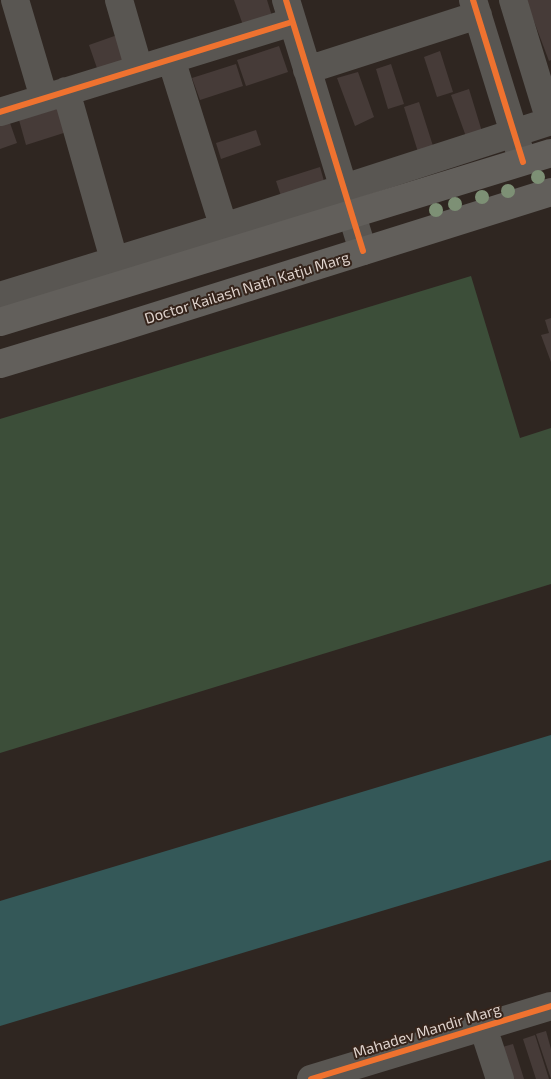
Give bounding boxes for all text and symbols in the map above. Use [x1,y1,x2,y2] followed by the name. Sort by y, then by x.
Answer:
[142,248,352,328] street label: Doctor Kailash Nath Katju Marg
[351,1000,503,1062] street label: Mahadev Mandir Marg

